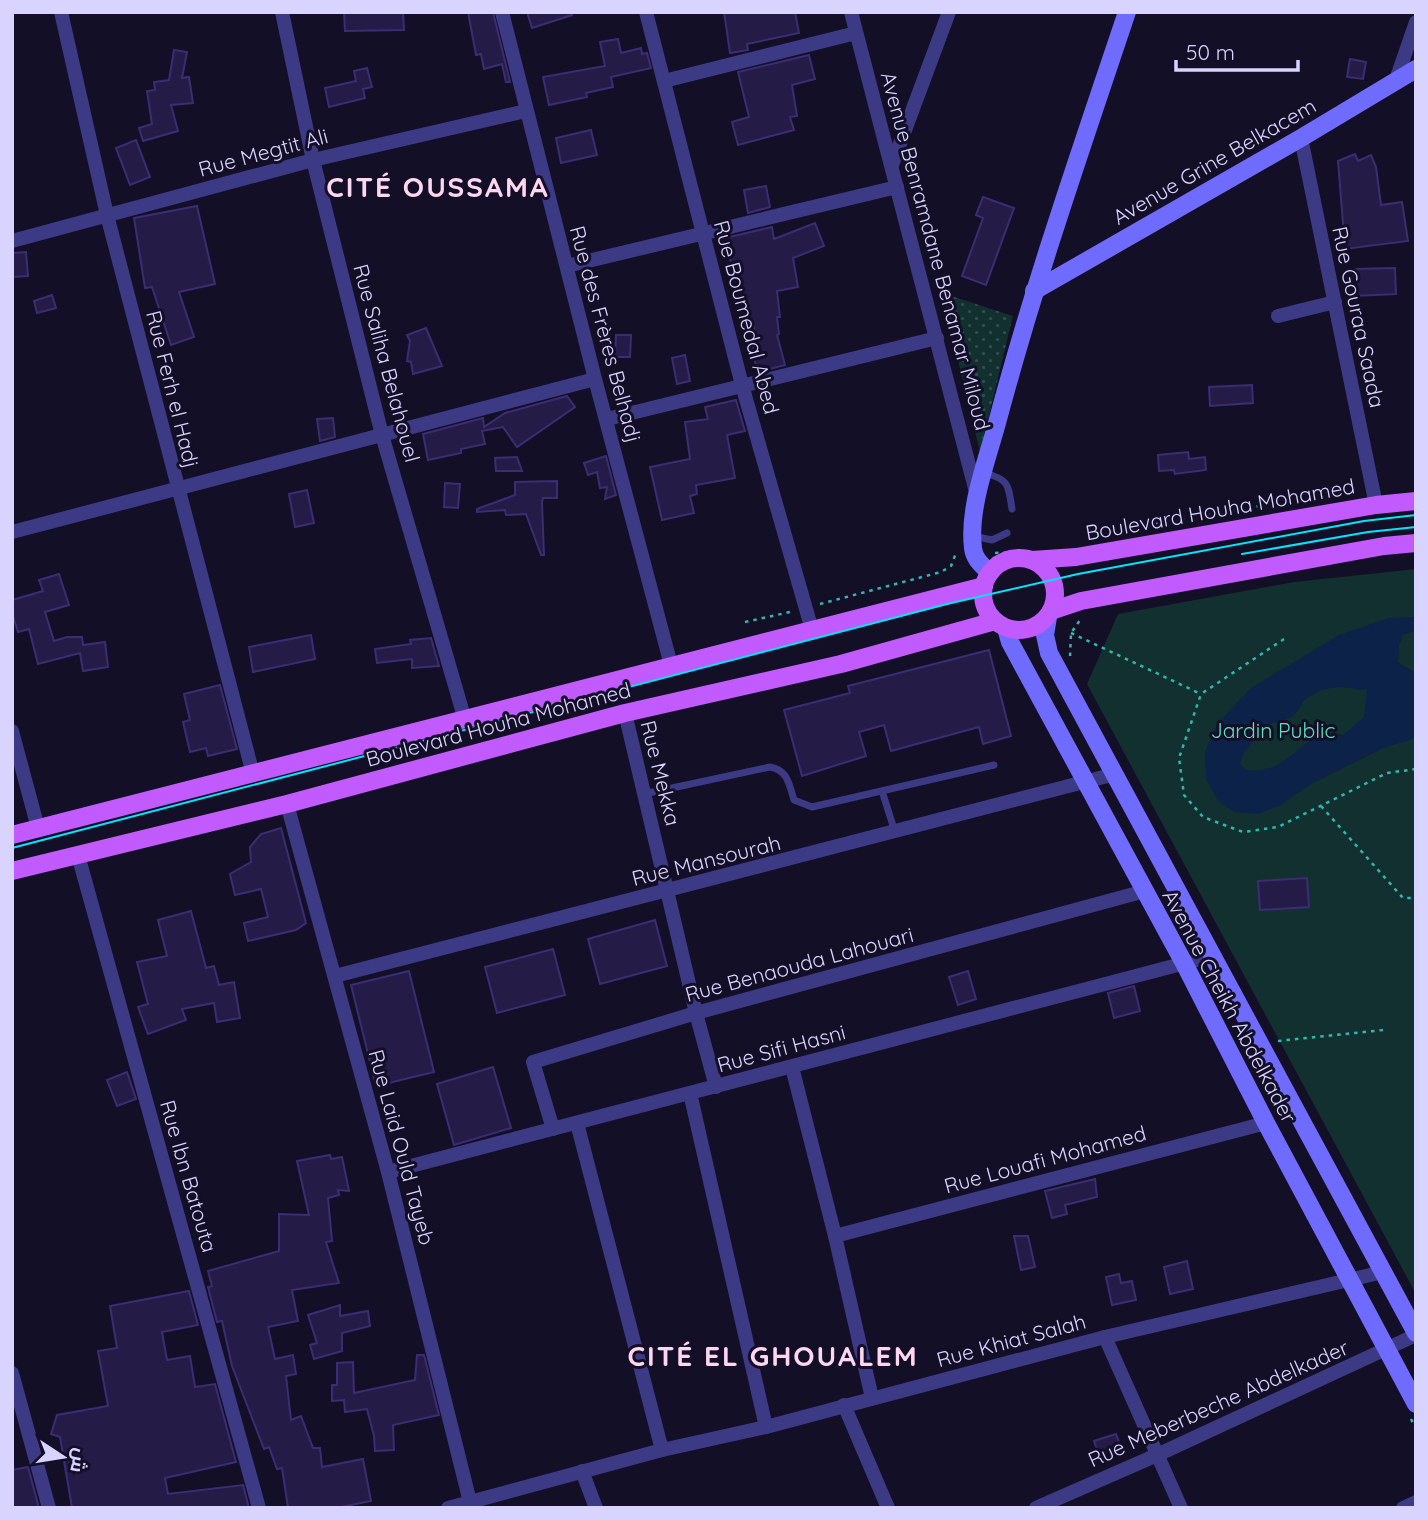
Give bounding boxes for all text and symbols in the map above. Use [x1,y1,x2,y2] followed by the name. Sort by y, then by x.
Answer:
[1176,28,1298,72] scale bar
[1186,39,1235,65] text: 50 m
[876,69,996,433] street label: Avenue Benramdane Benamar Miloud
[1108,92,1320,230] street label: Avenue Grine Belkacem
[195,122,331,182] street label: Rue Megtit Ali
[326,169,550,204] district label: CITÉ OUSSAMA
[709,217,785,417] street label: Rue Boumedal Abed
[565,223,647,445] street label: Rue des Frères Belhadj
[1327,224,1391,410] street label: Rue Gouraa Saada
[348,261,426,465] street label: Rue Saliha Belahouel
[141,308,205,470] street label: Rue Ferh el Hadj
[1083,472,1357,546] street label: Boulevard Houha Mohamed
[363,676,633,772] street label: Boulevard Houha Mohamed
[1211,717,1335,743] park label: Jardin Public
[635,718,687,828] street label: Rue Mekka
[629,829,783,891] street label: Rue Mansourah
[1157,885,1303,1127] street label: Avenue Cheikh Abdelkader
[682,921,916,1007] street label: Rue Benaouda Lahouari
[714,1018,848,1078] street label: Rue Sifi Hasni
[363,1047,441,1247] street label: Rue Laid Ould Tayeb
[155,1097,223,1255] street label: Rue Ibn Batouta
[941,1120,1149,1198] street label: Rue Louafi Mohamed
[933,1308,1089,1372] street label: Rue Khiat Salah
[1084,1334,1352,1472] street label: Rue Meberbeche Abdelkader
[627,1338,919,1373] district label: CITÉ EL GHOUALEM
[28,1422,98,1492] north arrow
[65,1446,94,1475] text: ش

